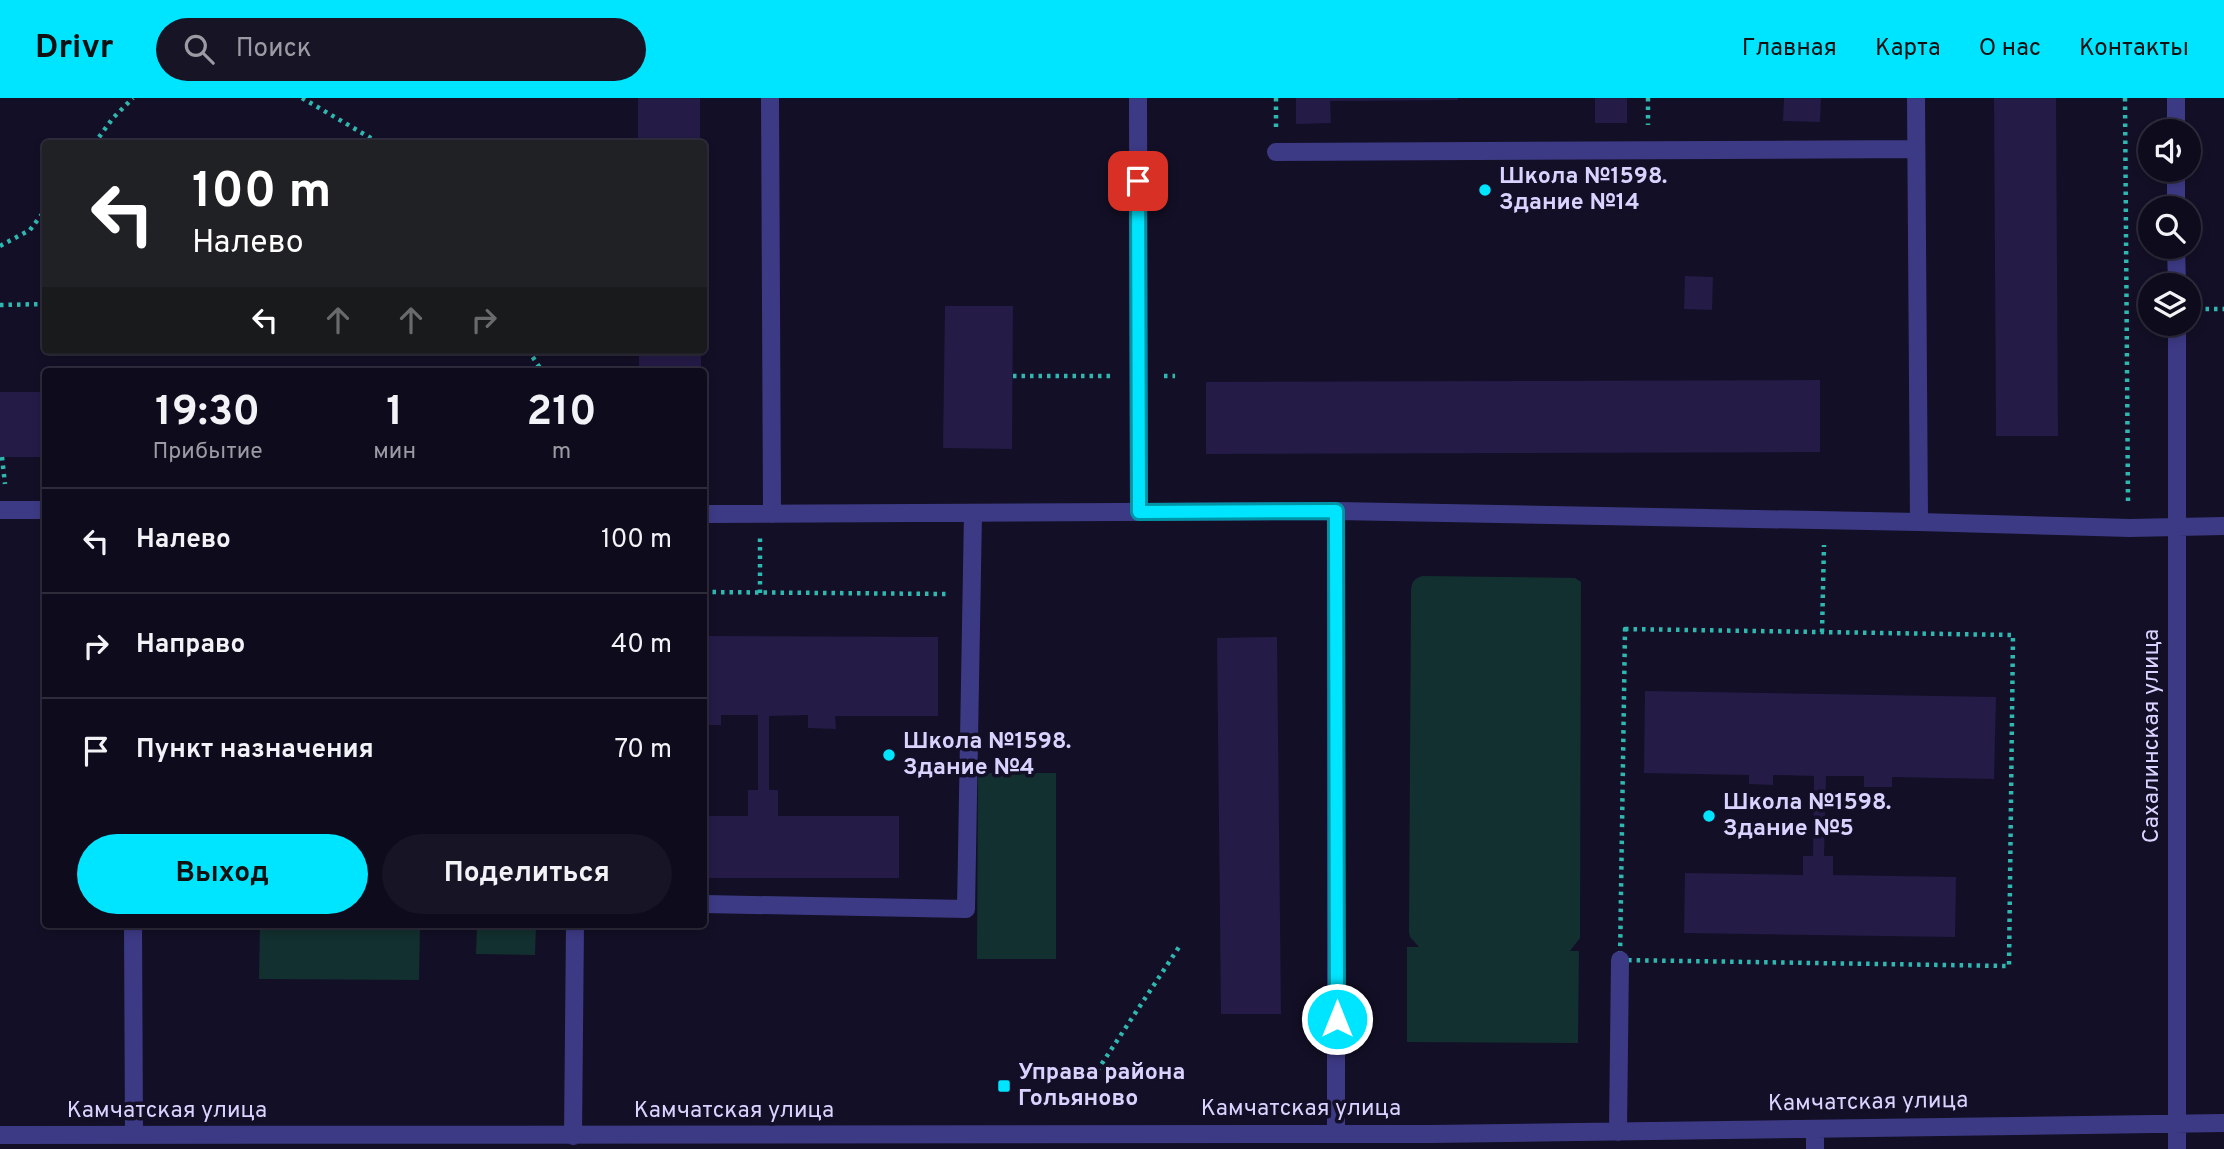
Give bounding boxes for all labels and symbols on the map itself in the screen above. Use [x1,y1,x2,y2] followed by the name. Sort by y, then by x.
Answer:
[1108,151,1168,211] pin
[1499,163,1667,218] place label: Школа №1598. Здание №14
[1477,182,1493,198] marker: Школа №1598. Здание №14
[2138,629,2167,843] street label: Сахалинская улица
[903,728,1071,783] place label: Школа №1598. Здание №4
[881,747,897,763] marker: Школа №1598. Здание №4
[1723,789,1891,844] place label: Школа №1598. Здание №5
[1701,808,1717,824] marker: Школа №1598. Здание №5
[1300,982,1374,1056] position arrow
[1018,1059,1185,1114] place label: Управа района Гольяново
[996,1078,1012,1094] marker: Управа района Гольяново
[1768,1087,1968,1119] street label: Камчатская улица
[1201,1095,1401,1124] street label: Камчатская улица
[67,1097,267,1126] street label: Камчатская улица
[634,1097,834,1126] street label: Камчатская улица

